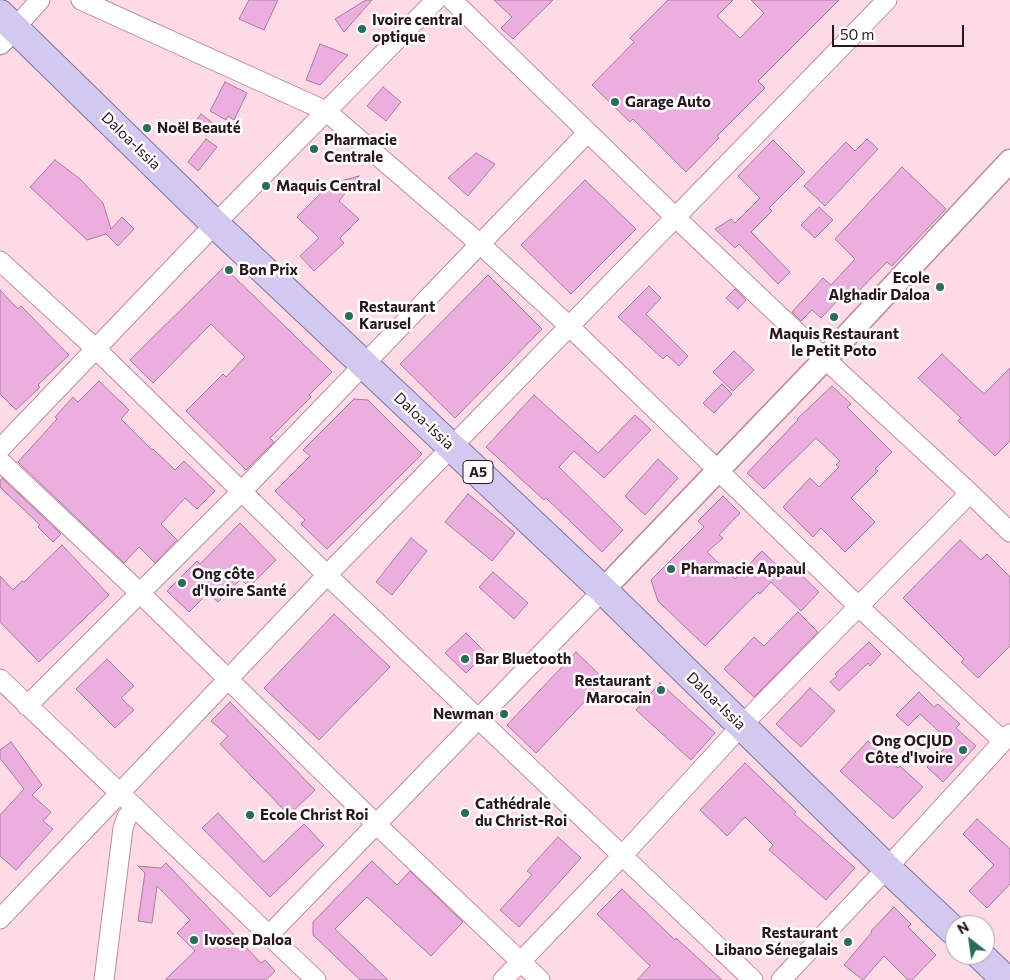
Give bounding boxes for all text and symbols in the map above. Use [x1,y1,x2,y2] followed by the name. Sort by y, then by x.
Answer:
[372,11,463,46] place label: Ivoire central optique
[835,15,968,47] scale bar
[356,23,368,35] marker: Ivoire central optique
[840,25,874,43] text: 50 m
[625,93,711,111] place label: Garage Auto
[609,96,621,108] marker: Garage Auto
[98,108,164,174] street label: Daloa-Issia
[157,119,241,137] place label: Noël Beauté
[141,122,153,134] marker: Noël Beauté
[324,131,397,166] place label: Pharmacie Centrale
[308,143,320,155] marker: Pharmacie Centrale
[276,177,381,195] place label: Maquis Central
[260,180,272,192] marker: Maquis Central
[239,261,298,279] place label: Bon Prix
[223,264,235,276] marker: Bon Prix
[828,269,930,304] place label: Ecole Alghadir Daloa
[934,281,946,293] marker: Ecole Alghadir Daloa
[359,298,435,333] place label: Restaurant Karusel
[343,310,355,322] marker: Restaurant Karusel
[828,311,840,323] marker: Maquis Restaurant le Petit Poto
[769,325,899,360] place label: Maquis Restaurant le Petit Poto
[390,389,458,453] street label: Daloa-Issia
[463,461,493,484] road number: A5
[681,560,806,578] place label: Pharmacie Appaul
[665,563,677,575] marker: Pharmacie Appaul
[192,565,286,600] place label: Ong côte d'Ivoire Santé
[176,577,188,589] marker: Ong côte d'Ivoire Santé
[475,650,571,668] place label: Bar Bluetooth
[459,653,471,665] marker: Bar Bluetooth
[683,668,749,734] street label: Daloa-Issia
[575,672,651,707] place label: Restaurant Marocain
[655,684,667,696] marker: Restaurant Marocain
[433,705,494,723] place label: Newman
[498,708,510,720] marker: Newman
[865,732,953,767] place label: Ong OCJUD Côte d'Ivoire
[957,744,969,756] marker: Ong OCJUD Côte d'Ivoire
[475,795,567,830] place label: Cathédrale du Christ-Roi
[260,806,368,824] place label: Ecole Christ Roi
[459,807,471,819] marker: Cathédrale du Christ-Roi
[244,809,256,821] marker: Ecole Christ Roi
[945,915,995,965] north arrow
[954,917,972,937] text: N
[715,924,838,959] place label: Restaurant Libano Sénegalais
[204,931,292,949] place label: Ivosep Daloa
[188,934,200,946] marker: Ivosep Daloa
[842,936,854,948] marker: Restaurant Libano Sénegalais

